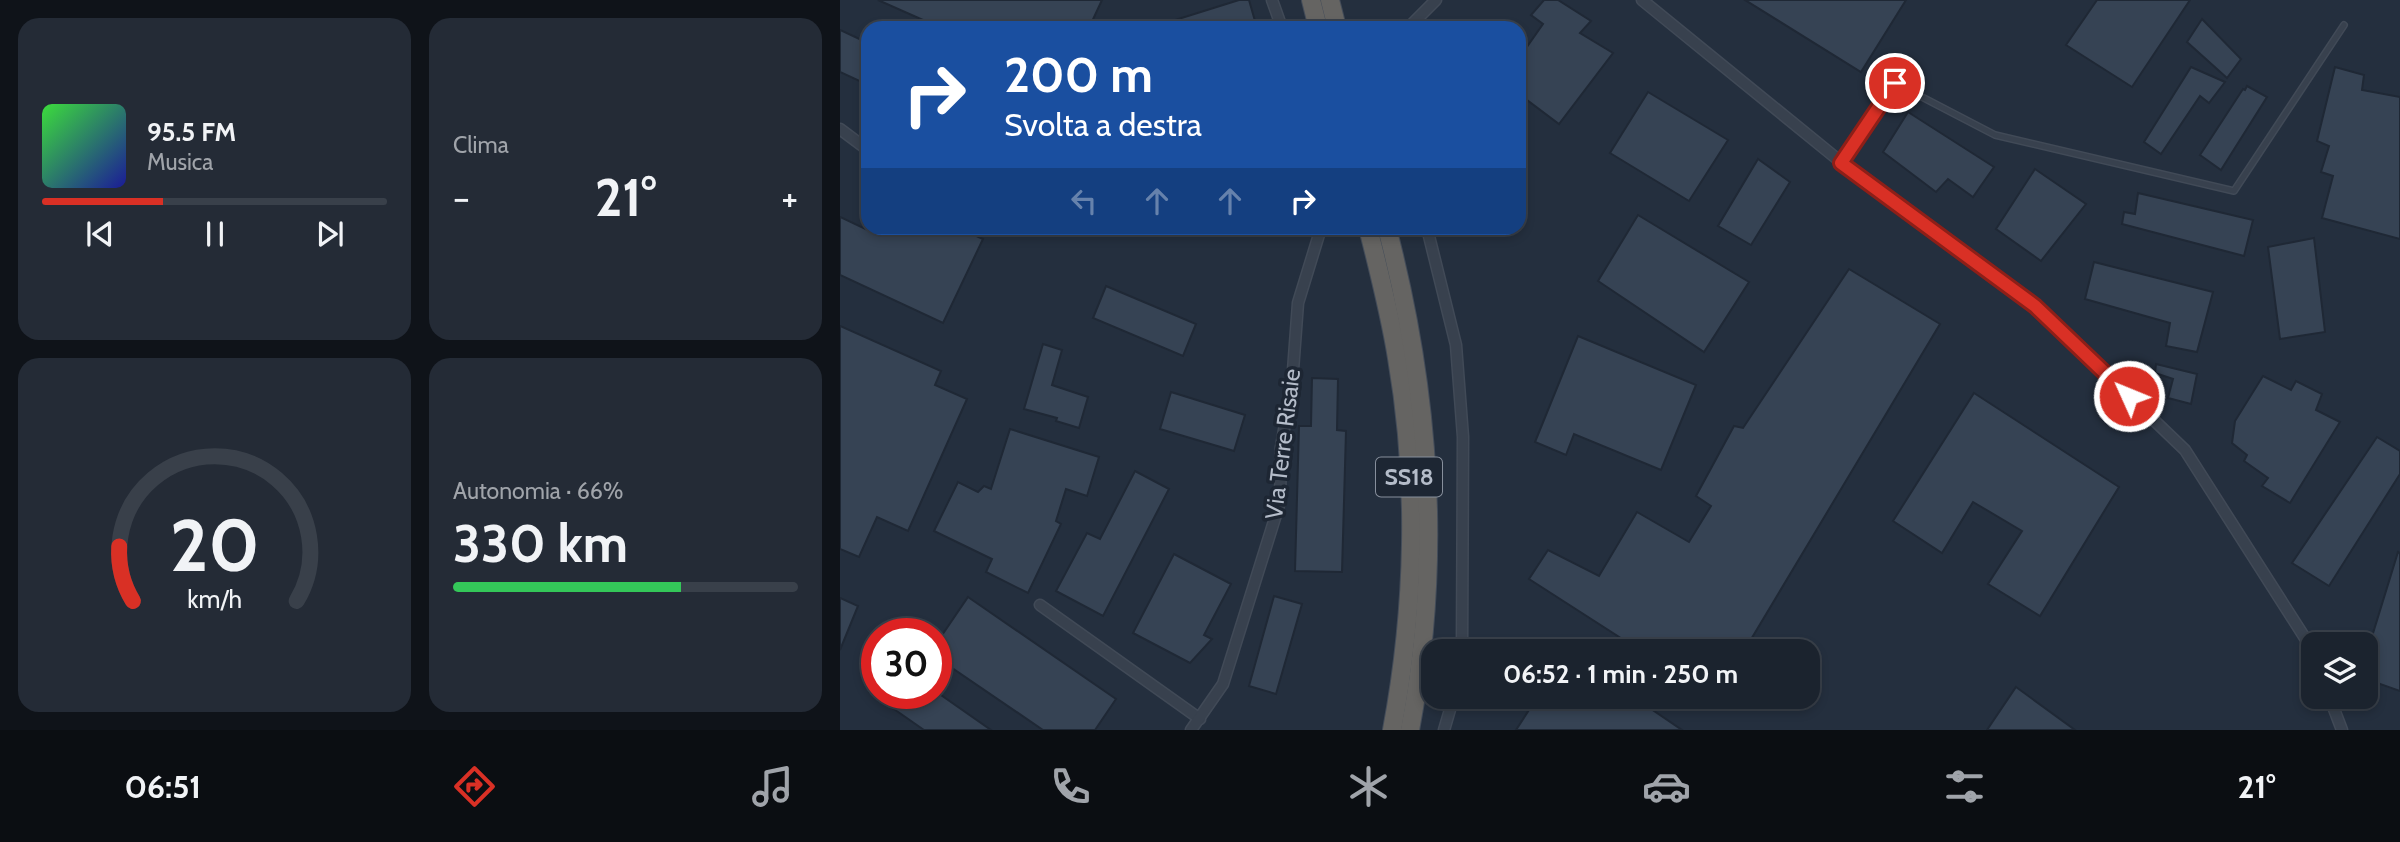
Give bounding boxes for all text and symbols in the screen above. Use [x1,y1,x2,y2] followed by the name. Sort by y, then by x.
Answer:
[1004,45,1153,104] text: 200 m
[889,49,980,140] icon: right
[1865,53,1925,113] pin
[1876,64,1914,102] icon: arrive
[1004,105,1202,144] text: Svolta a destra
[147,116,236,148] text: 95.5 FM
[453,131,509,159] text: Clima
[147,148,213,176] text: Musica
[595,166,656,229] text: 21°
[453,174,470,221] text: −
[781,174,798,221] text: +
[1065,182,1103,220] icon: left
[1138,182,1176,220] icon: ahead
[1211,182,1249,220] icon: ahead
[1284,182,1322,220] icon: right
[81,215,119,253] icon: previous
[196,215,234,253] icon: pause
[311,215,349,253] icon: next
[2092,359,2166,433] position arrow
[1259,367,1306,521] street label: Via Terre Risaie
[1376,457,1442,496] road number: SS18
[453,477,623,505] text: Autonomia · 66%
[170,501,259,589] text: 20
[453,512,628,575] text: 330 km
[187,584,242,614] text: km/h
[861,618,952,709] speed limit sign: 30
[2301,632,2378,709] map controls
[2301,632,2378,709] button: layers
[1503,658,1738,690] text: 06:52 · 1 min · 250 m
[450,762,499,811] icon: directions
[748,762,797,811] icon: music
[1046,762,1095,811] icon: phone
[1344,762,1393,811] icon: climate
[1642,762,1691,811] icon: car
[1940,762,1989,811] icon: filters
[124,767,201,806] text: 06:51
[2237,767,2275,806] text: 21°

